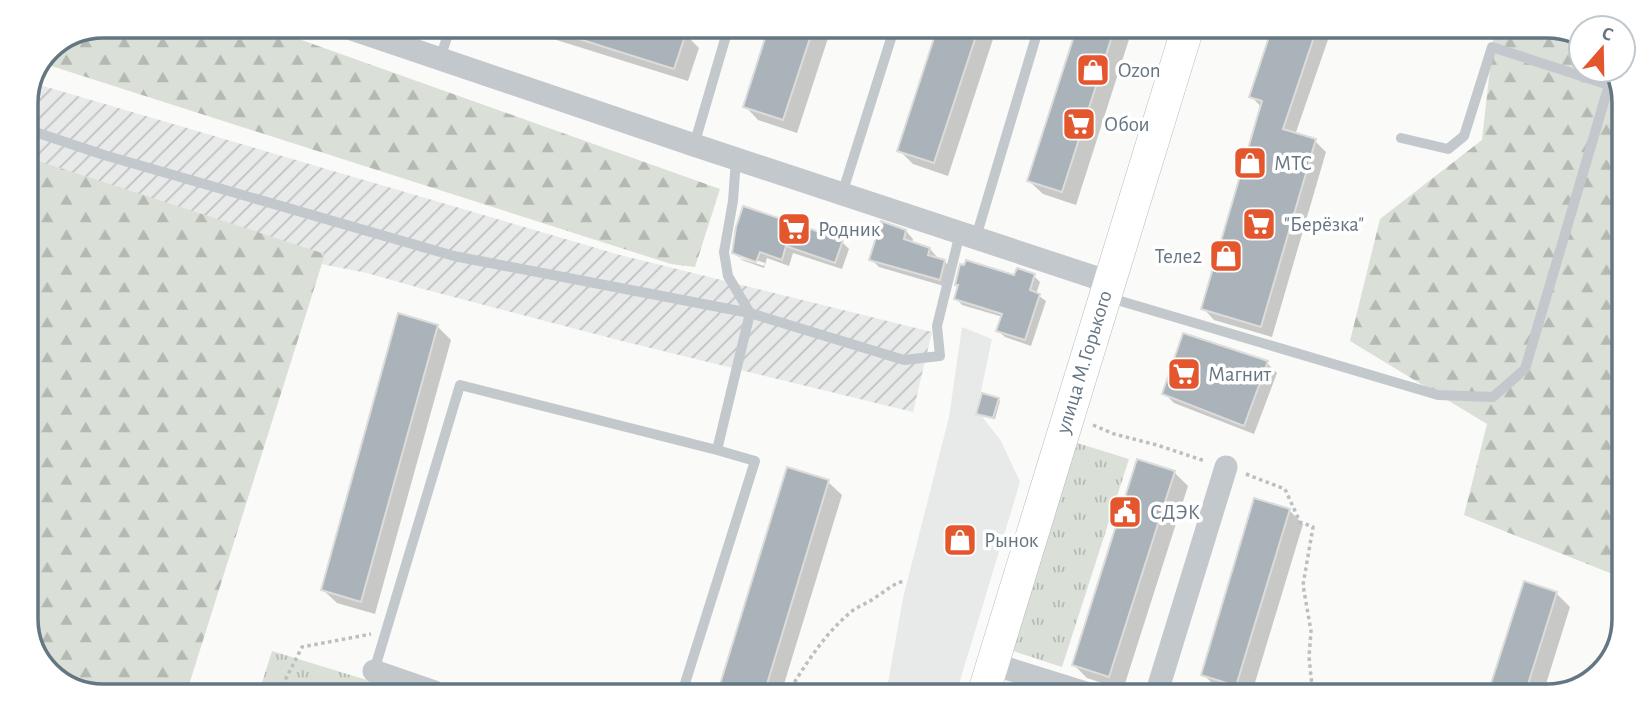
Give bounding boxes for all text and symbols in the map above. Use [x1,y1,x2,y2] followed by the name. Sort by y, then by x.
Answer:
[1567,14,1637,84] north arrow
[1599,24,1615,45] text: С
[1074,51,1112,89] shop icon: Ozon
[1118,60,1161,81] place label: Ozon
[1060,105,1098,143] supermarket icon: Обои
[1104,114,1150,135] place label: Обои
[1231,144,1269,182] shop icon: МТС
[1274,153,1312,174] place label: МТС
[1240,205,1278,243] supermarket icon: "Берёзка"
[775,210,813,248] supermarket icon: Родник
[1284,214,1364,235] place label: "Берёзка"
[818,219,881,240] place label: Родник
[1207,237,1245,275] shop icon: Теле2
[1155,246,1202,267] place label: Теле2
[1052,288,1116,437] street label: улица М.Горького
[1165,355,1203,393] supermarket icon: Магнит
[1208,364,1272,385] place label: Магнит
[1106,493,1144,531] public building icon: СДЭК
[1150,502,1200,523] place label: СДЭК
[941,521,979,559] shop icon: Рынок
[984,530,1039,551] place label: Рынок

